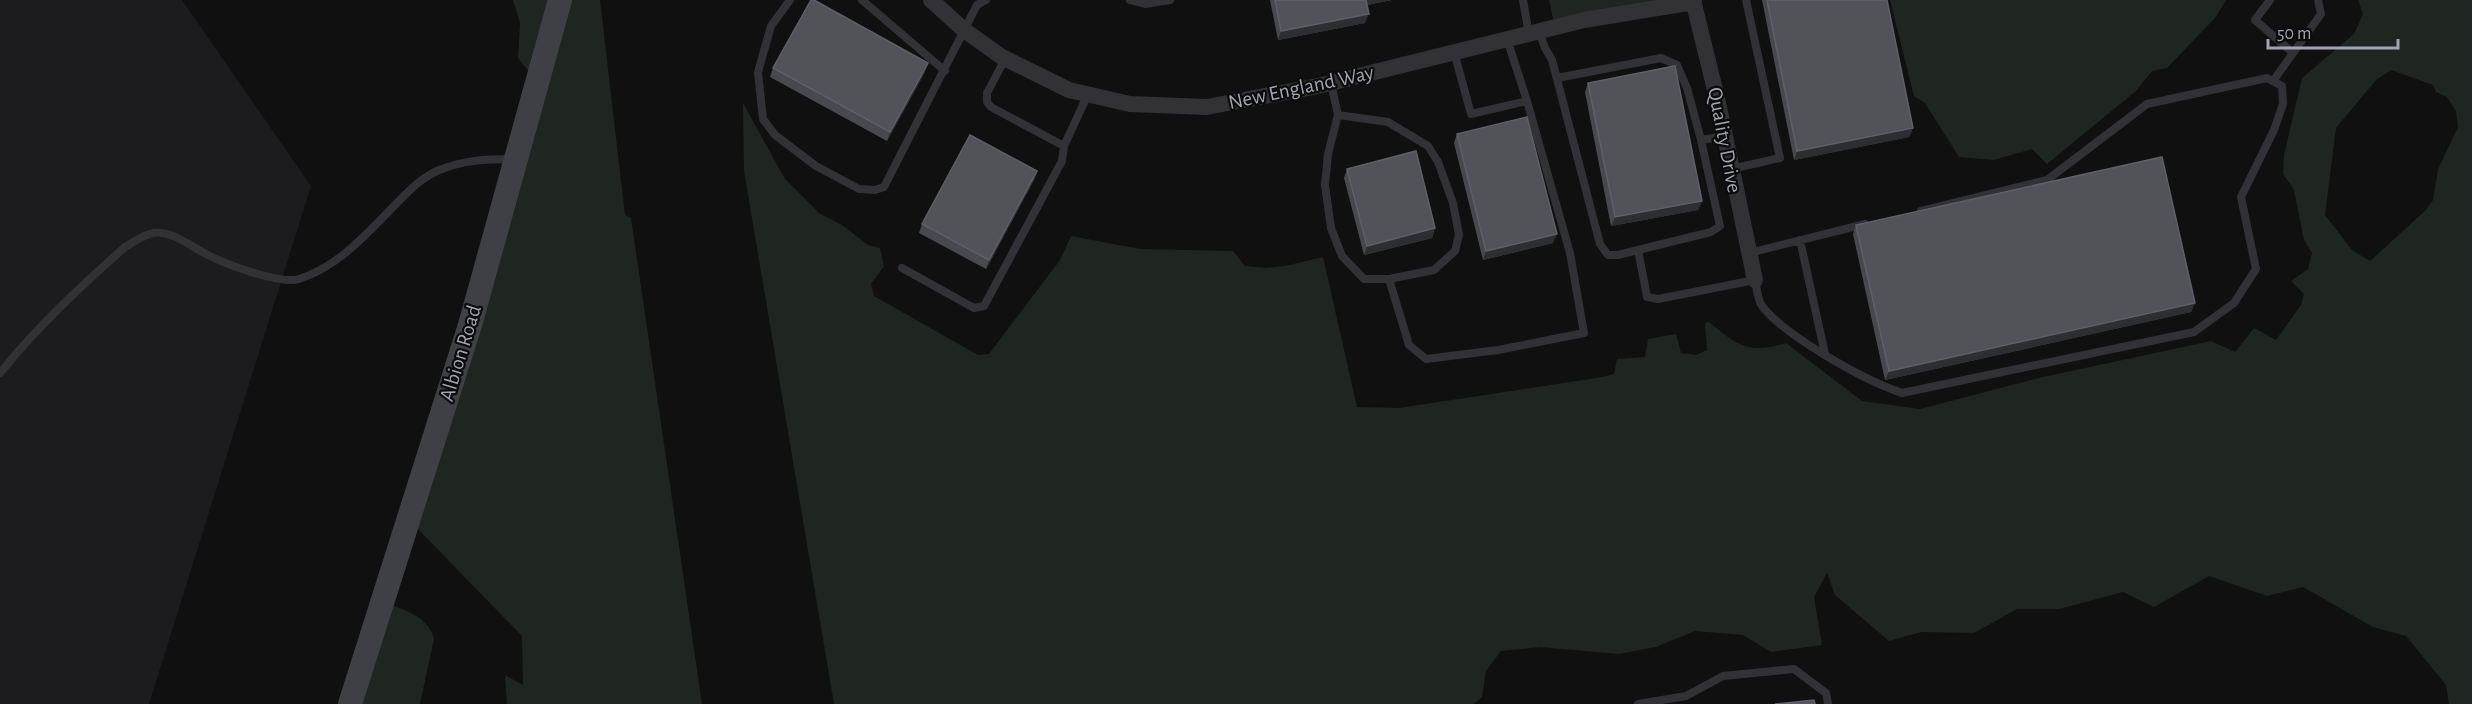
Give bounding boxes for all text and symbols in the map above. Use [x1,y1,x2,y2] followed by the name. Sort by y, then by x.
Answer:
[2268,12,2398,50] scale bar
[2277,25,2311,43] text: 50 m
[1226,62,1376,113] street label: New England Way
[1704,86,1745,195] street label: Quality Drive
[436,302,485,404] street label: Albion Road

